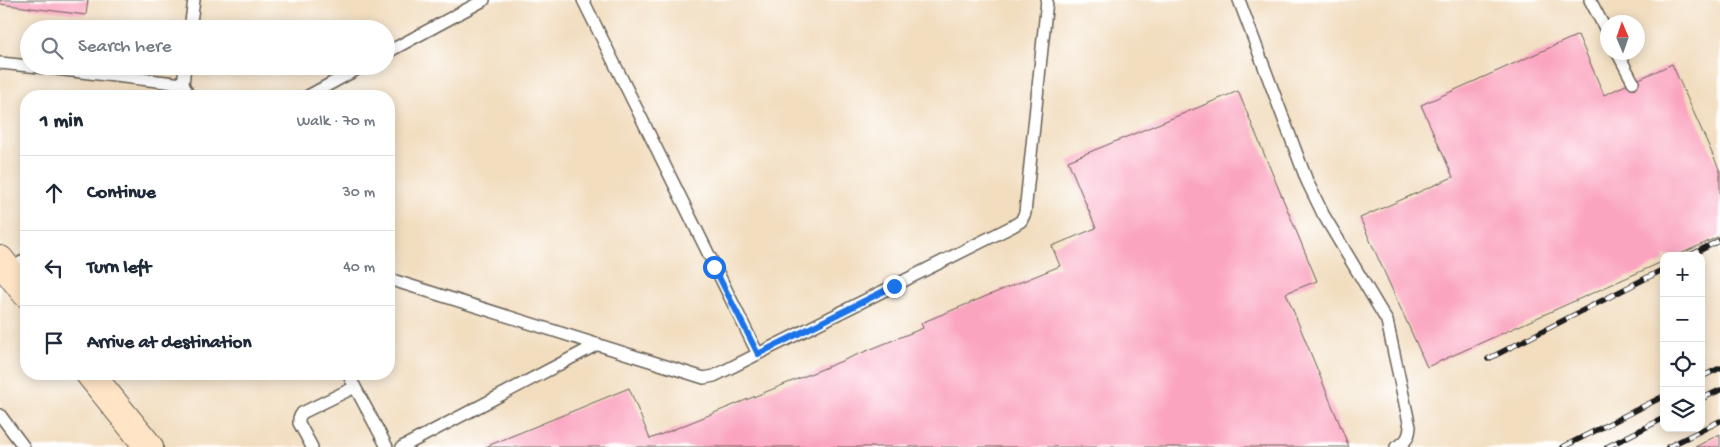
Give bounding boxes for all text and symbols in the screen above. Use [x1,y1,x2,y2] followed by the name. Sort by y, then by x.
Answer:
[1600,15,1645,60] north arrow
[20,20,395,75] search box
[38,34,66,62] icon: search
[78,36,172,59] text: Search here
[40,110,83,135] text: 1 min
[297,113,375,132] text: Walk · 70 m
[40,179,68,207] icon: ahead
[87,182,156,205] text: Continue
[342,184,375,203] text: 30 m
[1660,252,1705,432] map controls
[1660,252,1705,297] button: +
[40,254,68,282] icon: left
[703,256,726,279] route start
[87,257,151,280] text: Turn left
[343,259,375,278] text: 40 m
[883,275,906,298] route end
[1660,297,1705,342] button: −
[40,329,68,357] icon: arrive
[87,332,251,355] text: Arrive at destination
[1660,342,1705,387] button: locate
[1660,387,1705,432] button: layers

